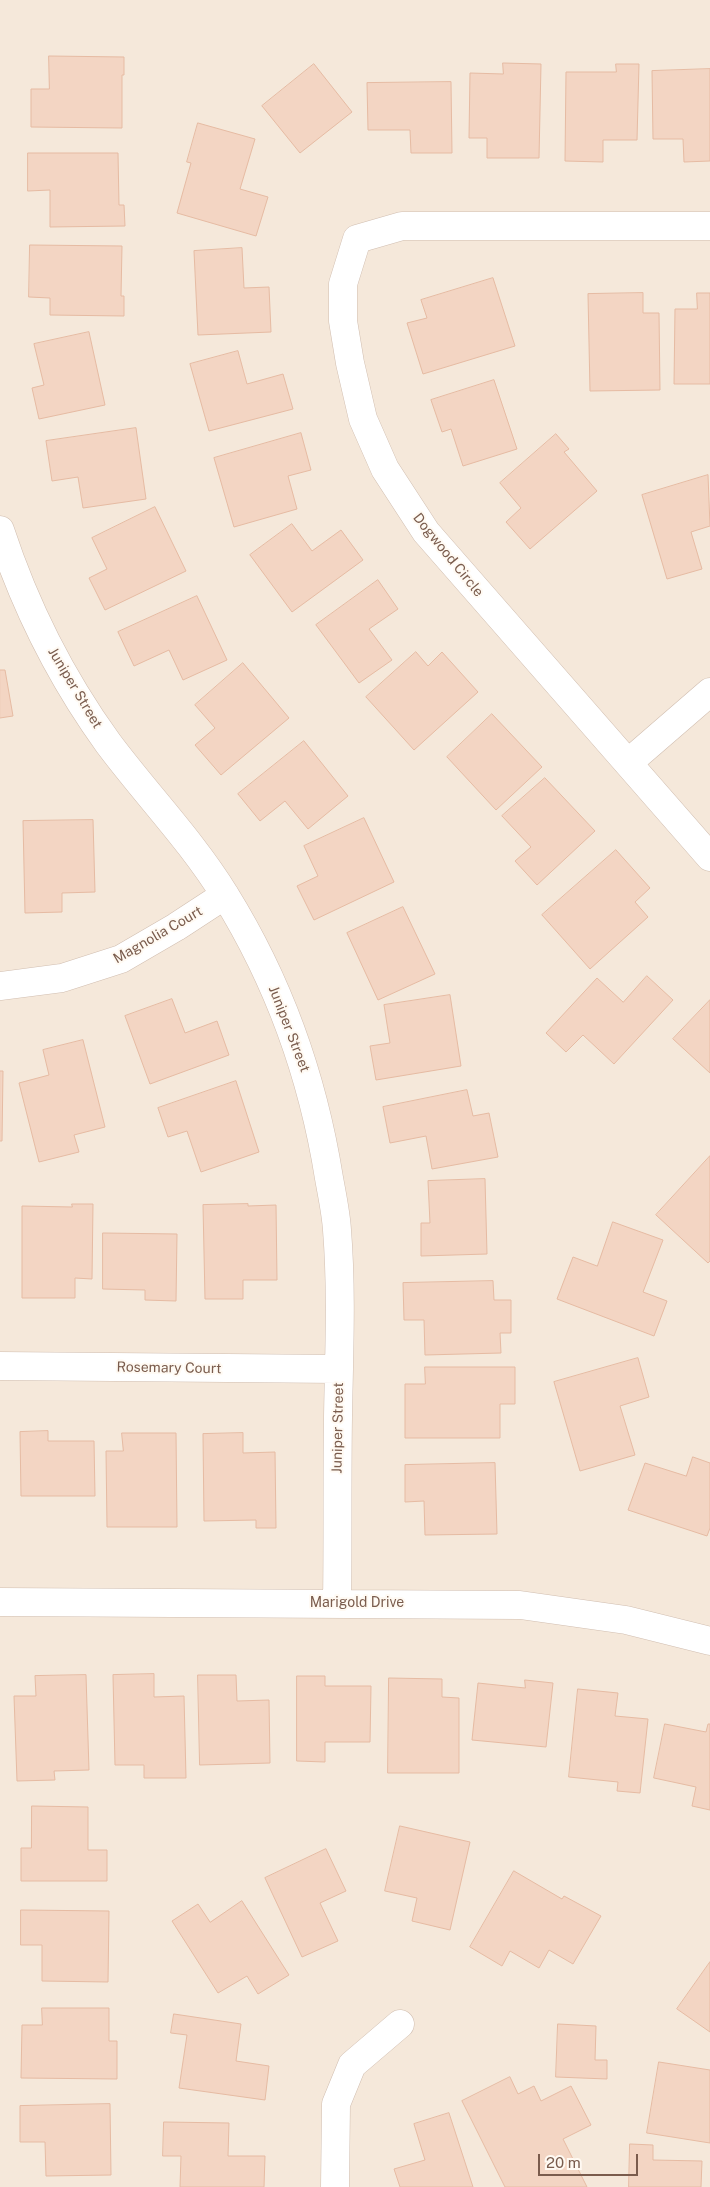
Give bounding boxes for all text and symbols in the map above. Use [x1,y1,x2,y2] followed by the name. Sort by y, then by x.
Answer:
[409,510,487,600] street label: Dogwood Circle
[44,645,106,731] street label: Juniper Street
[110,903,206,967] street label: Magnolia Court
[265,983,313,1075] street label: Juniper Street
[116,1359,222,1377] street label: Rosemary Court
[329,1382,347,1474] street label: Juniper Street
[310,1595,404,1611] street label: Marigold Drive
[540,2144,640,2176] scale bar
[546,2154,581,2171] text: 20 m

